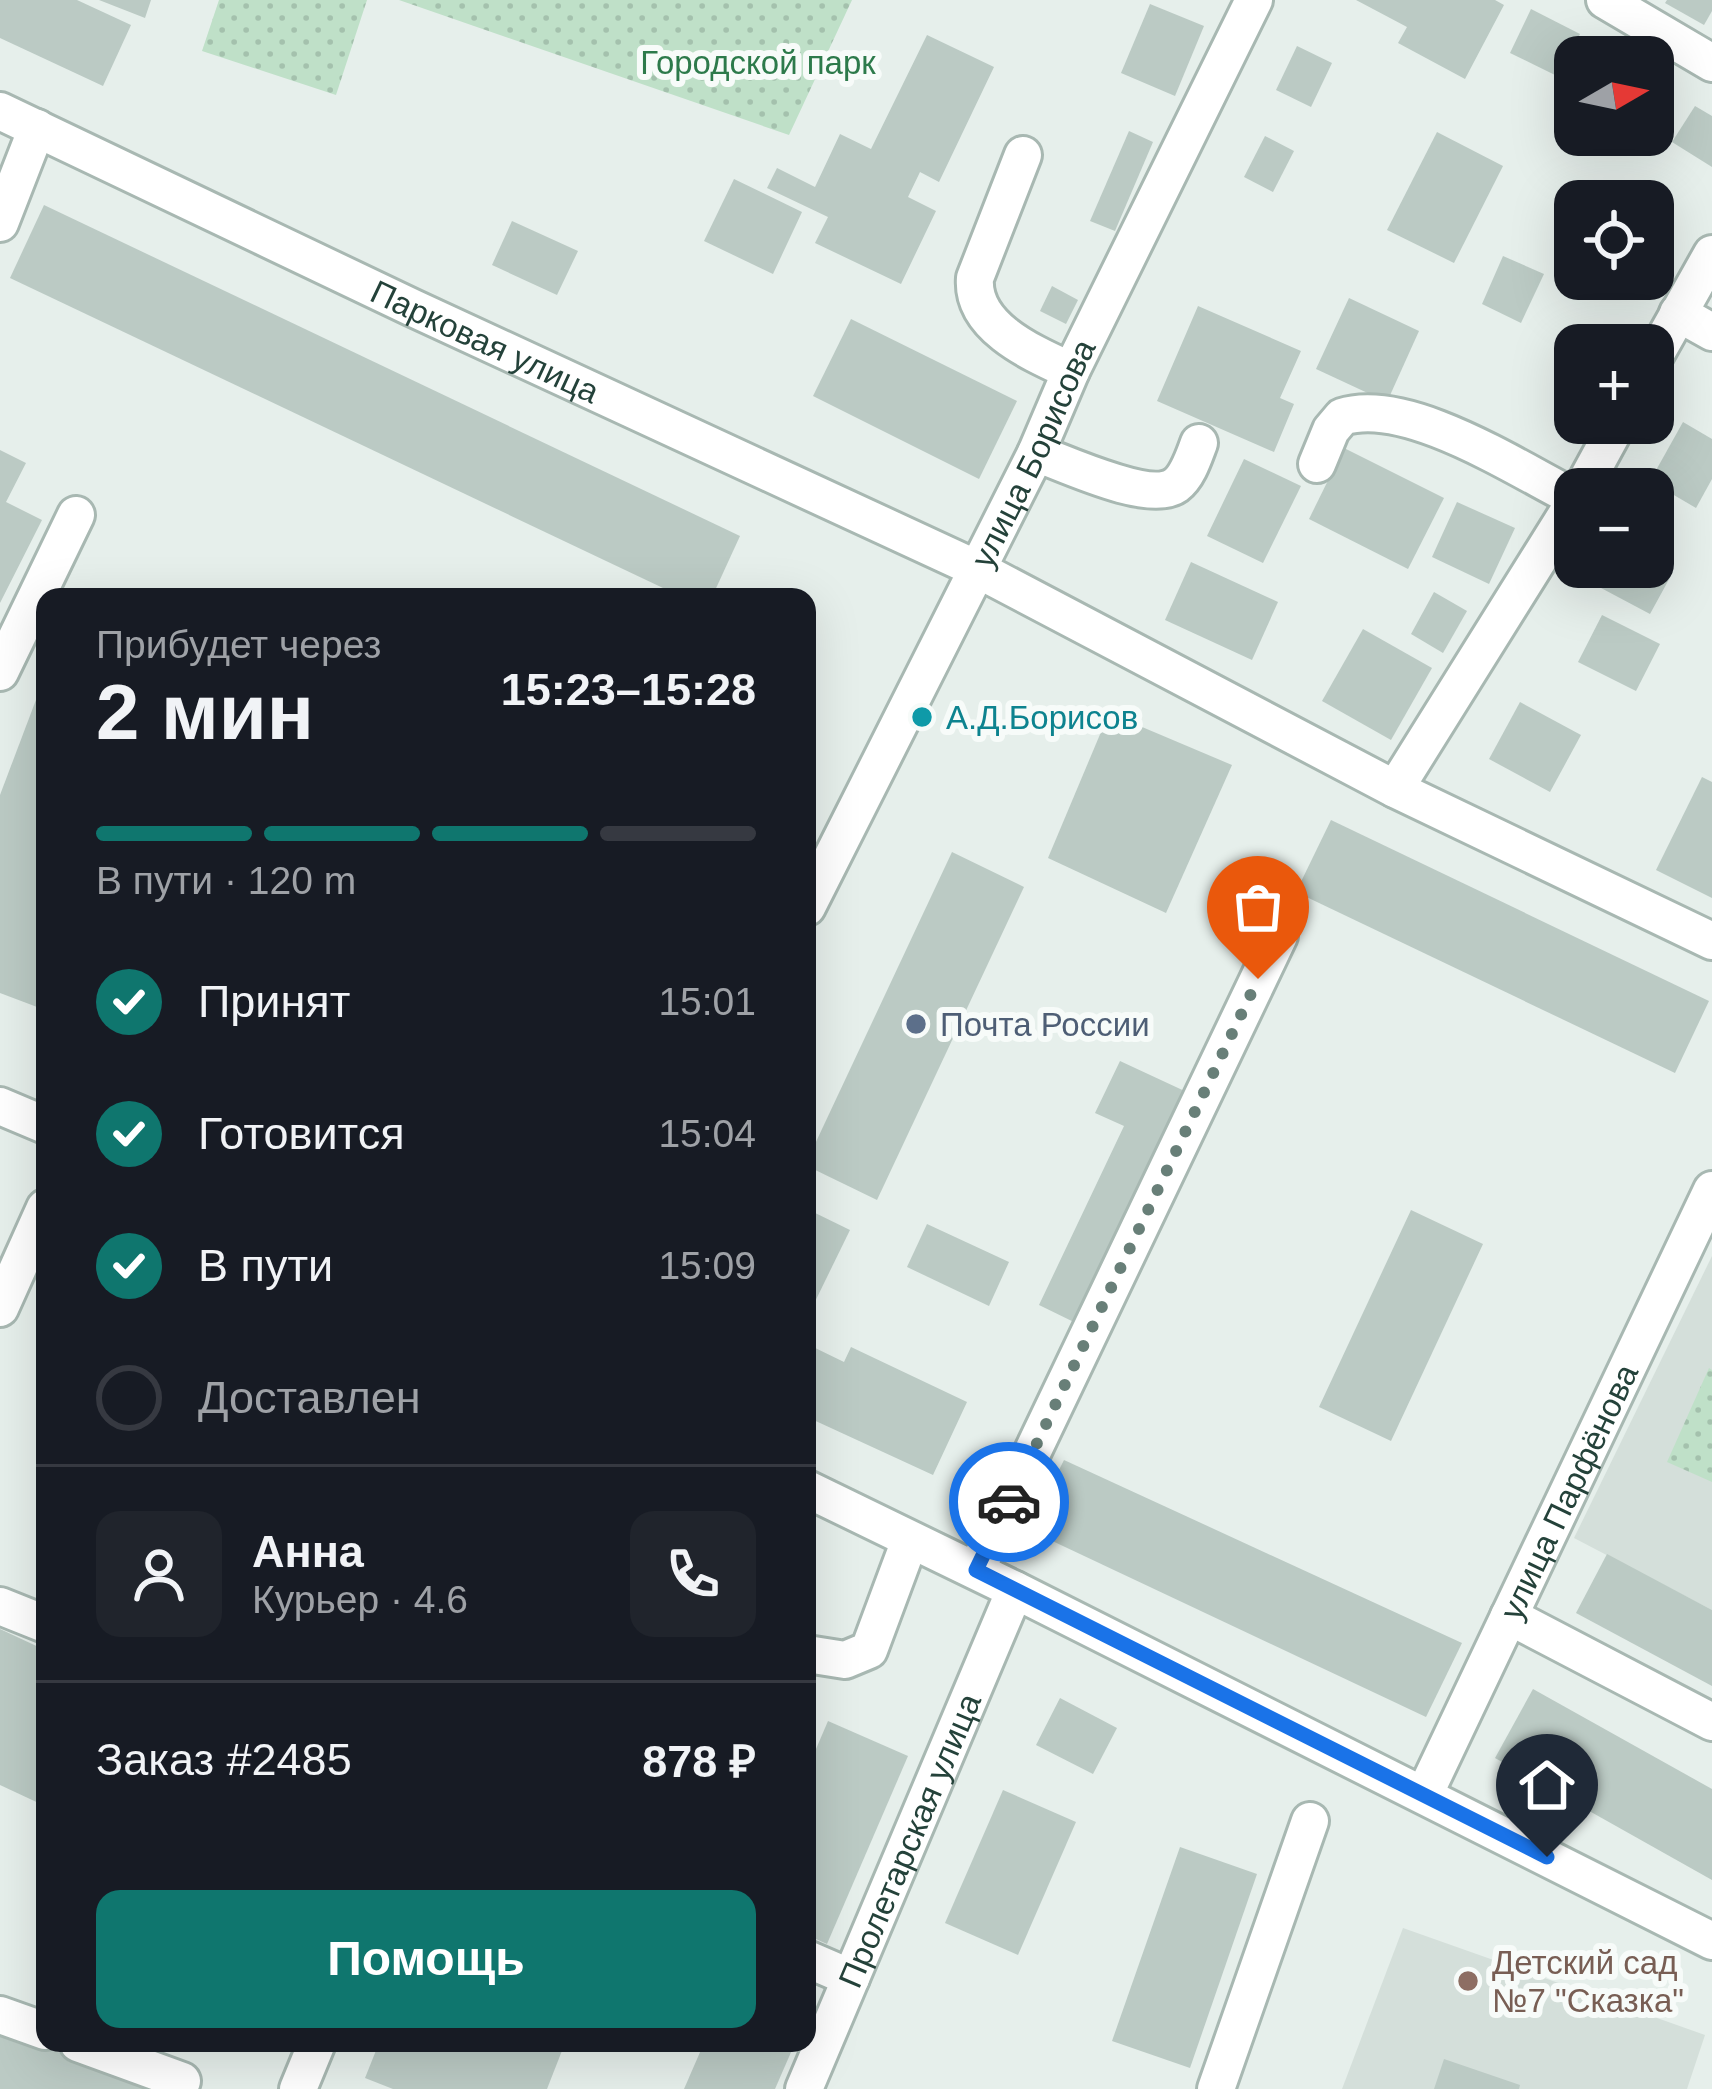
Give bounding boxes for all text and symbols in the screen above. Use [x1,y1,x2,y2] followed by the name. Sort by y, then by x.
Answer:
[1554,36,1674,156] north arrow
[1554,36,1674,588] map controls
[640,44,876,81] park label: Городской парк
[1554,180,1674,300] button: locate
[365,273,605,411] street label: Парковая улица
[1554,324,1674,444] button: +
[964,333,1103,573] street label: улица Борисова
[1554,468,1674,588] button: −
[96,623,381,666] text: Прибудет через
[501,664,756,715] text: 15:23–15:28
[96,668,314,756] text: 2 мин
[946,699,1138,736] place label: А.Д.Борисов
[909,704,935,730] marker: А.Д.Борисов
[1207,856,1309,979] pin
[96,859,356,902] text: В пути · 120 m
[1225,874,1291,940] icon: bag
[96,969,162,1035] icon: check
[198,976,350,1027] text: Принят
[658,980,756,1023] text: 15:01
[940,1006,1150,1043] place label: Почта России
[903,1011,929,1037] marker: Почта России
[96,1101,162,1167] icon: check
[198,1108,405,1159] text: Готовится
[658,1112,756,1155] text: 15:04
[96,1233,162,1299] icon: check
[198,1240,333,1291] text: В пути
[658,1244,756,1287] text: 15:09
[1492,1358,1646,1625] street label: улица Парфёнова
[198,1372,421,1423] text: Доставлен
[949,1442,1069,1562] courier
[976,1469,1042,1535] icon: car
[96,1511,222,1637] button: person
[630,1511,756,1637] button: phone
[252,1526,364,1577] text: Анна
[252,1578,468,1621] text: Курьер · 4.6
[831,1687,988,1993] street label: Пролетарская улица
[96,1734,352,1785] text: Заказ #2485
[1496,1734,1598,1857] pin
[642,1736,756,1787] text: 878 ₽
[1514,1752,1580,1818] icon: home
[96,1890,756,2028] button: Помощь
[1492,1944,1684,2019] place label: Детский сад №7 "Сказка"
[1455,1968,1481,1994] marker: Детский сад №7 "Сказка"

